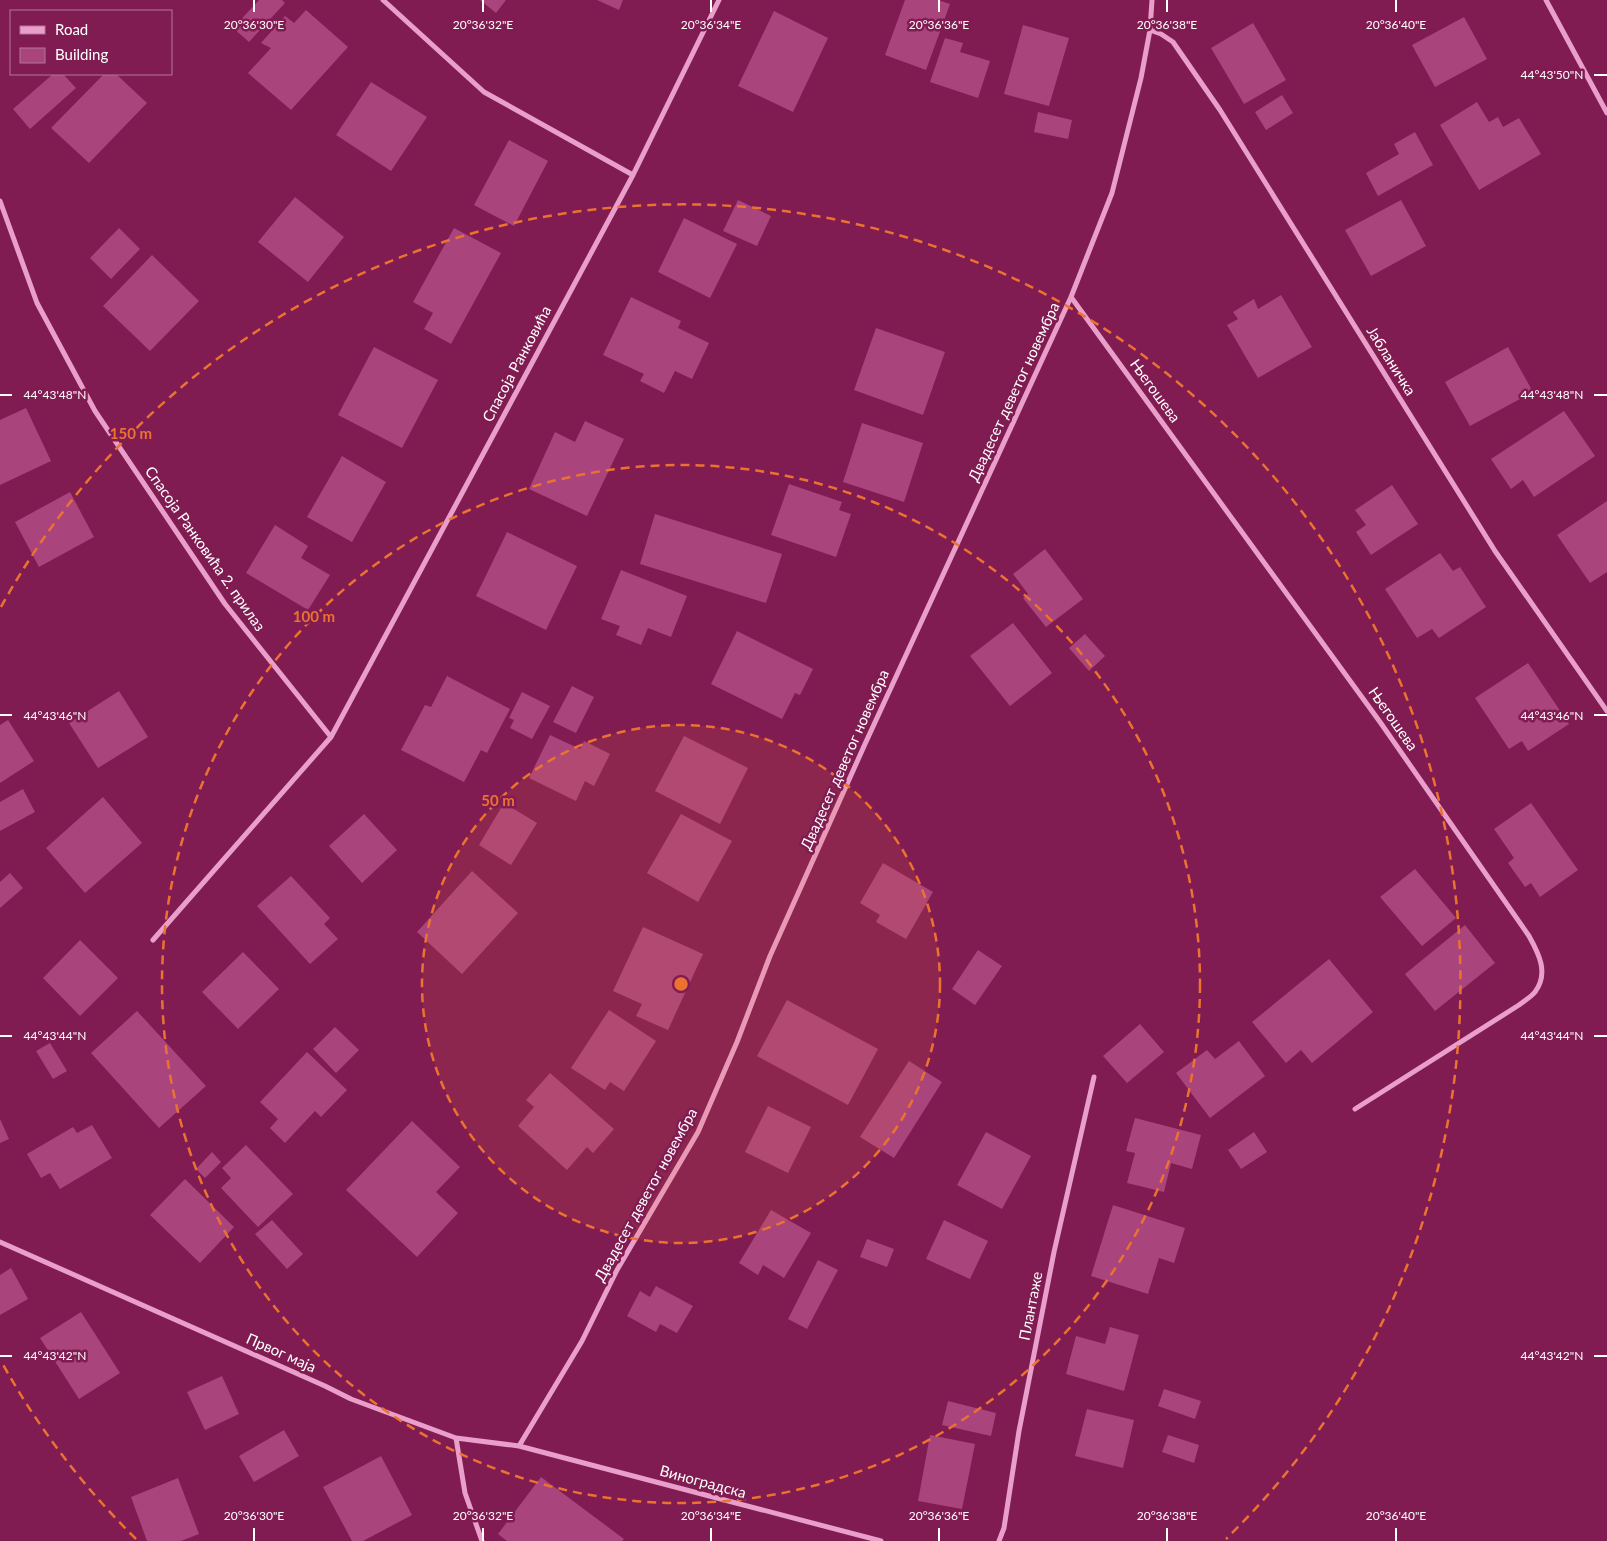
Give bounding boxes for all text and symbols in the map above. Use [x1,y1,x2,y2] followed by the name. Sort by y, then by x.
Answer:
[10,10,172,75] legend
[224,17,284,32] text: 20°36'30"E
[453,17,513,32] text: 20°36'32"E
[681,17,741,32] text: 20°36'34"E
[909,17,969,32] text: 20°36'36"E
[1137,17,1197,32] text: 20°36'38"E
[1366,17,1426,32] text: 20°36'40"E
[55,20,88,38] text: Road
[55,45,108,63] text: Building
[1521,67,1583,82] text: 44°43'50"N
[964,299,1063,484] street label: Двадесет деветог новембра
[478,302,554,425] street label: Спасоја Ранковића
[1363,322,1420,398] street label: Јабланичка
[1127,355,1185,426] street label: Његошева
[24,387,86,402] text: 44°43'48"N
[1521,387,1583,402] text: 44°43'48"N
[110,424,152,442] text: 150 m
[142,462,270,635] street label: Спасоја Ранковића 2. прилаз
[293,607,335,625] text: 100 m
[796,667,892,853] street label: Двадесет деветог новембра
[1365,683,1422,754] street label: Његошева
[24,708,86,723] text: 44°43'46"N
[1521,708,1583,723] text: 44°43'46"N
[481,791,515,809] text: 50 m
[672,975,690,993] centre of rings
[24,1028,86,1043] text: 44°43'44"N
[1521,1028,1583,1043] text: 44°43'44"N
[590,1105,700,1284] street label: Двадесет деветог новембра
[1015,1270,1046,1342] street label: Плантаже
[244,1329,319,1375] street label: Првог маја
[24,1348,86,1363] text: 44°43'42"N
[1521,1348,1583,1363] text: 44°43'42"N
[658,1461,748,1501] street label: Виноградска
[224,1508,284,1523] text: 20°36'30"E
[453,1508,513,1523] text: 20°36'32"E
[681,1508,741,1523] text: 20°36'34"E
[909,1508,969,1523] text: 20°36'36"E
[1137,1508,1197,1523] text: 20°36'38"E
[1366,1508,1426,1523] text: 20°36'40"E

